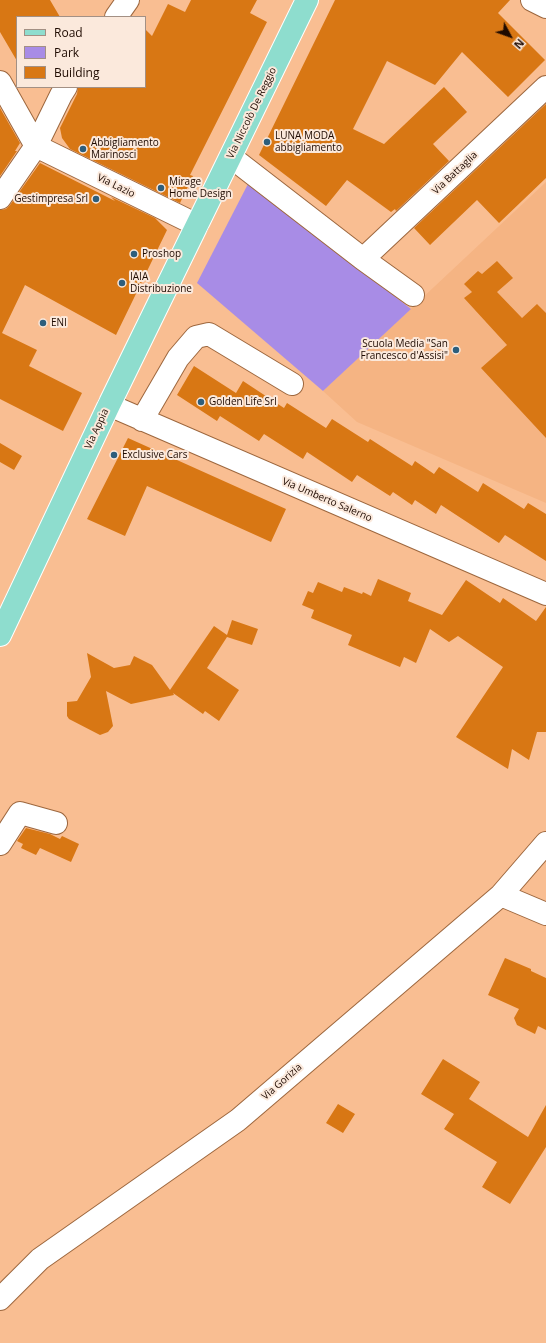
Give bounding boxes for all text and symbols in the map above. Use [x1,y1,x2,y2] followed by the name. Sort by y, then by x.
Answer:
[16,16,146,88] legend
[490,16,530,56] north arrow
[54,24,83,41] text: Road
[511,36,528,52] text: N
[54,44,79,61] text: Park
[54,64,99,81] text: Building
[225,65,279,161] street label: Via Niccolò De Reggio
[275,130,342,154] place label: LUNA MODA abbigliamento
[91,137,159,160] place label: Abbigliamento Marinosci
[262,137,272,147] marker: LUNA MODA abbigliamento
[78,144,88,154] marker: Abbigliamento Marinosci
[430,149,480,197] street label: Via Battaglia
[95,172,137,200] street label: Via Lazio
[169,176,232,200] place label: Mirage Home Design
[156,183,166,193] marker: Mirage Home Design
[14,193,88,205] place label: Gestimpresa Srl
[91,194,101,204] marker: Gestimpresa Srl
[142,248,181,260] place label: Proshop
[129,249,139,259] marker: Proshop
[130,271,192,294] place label: IAIA Distribuzione
[117,278,127,288] marker: IAIA Distribuzione
[51,317,67,329] place label: ENI
[38,318,48,328] marker: ENI
[361,338,448,362] place label: Scuola Media "San Francesco d'Assisi"
[451,345,461,355] marker: Scuola Media "San Francesco d'Assisi"
[209,396,277,408] place label: Golden Life Srl
[196,397,206,407] marker: Golden Life Srl
[82,407,112,451] street label: Via Appia
[122,449,187,461] place label: Exclusive Cars
[109,450,119,460] marker: Exclusive Cars
[280,476,374,524] street label: Via Umberto Salerno
[259,1061,305,1103] street label: Via Gorizia

